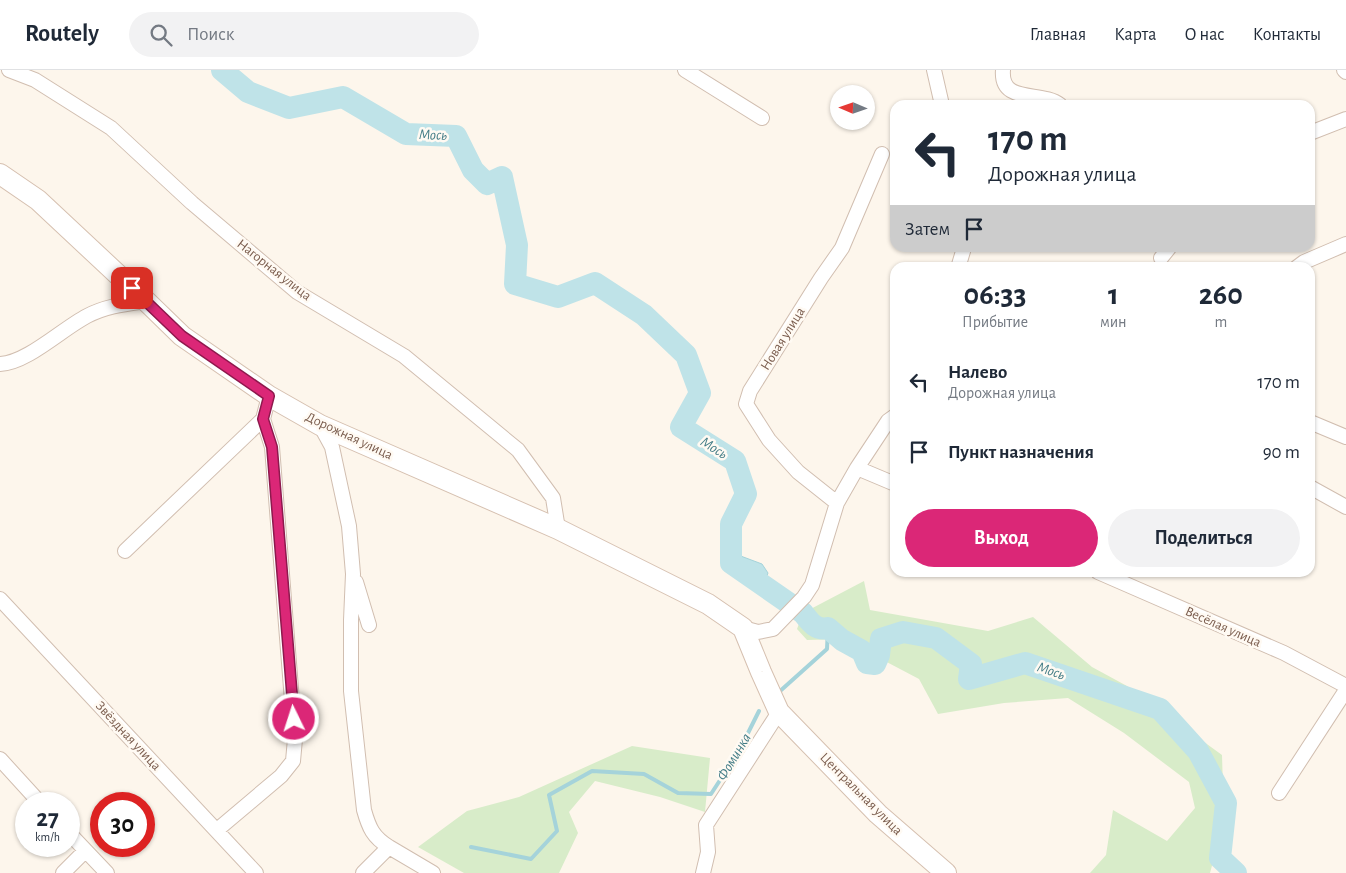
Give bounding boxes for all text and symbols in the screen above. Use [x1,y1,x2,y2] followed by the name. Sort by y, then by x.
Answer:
[129,12,479,57] search box
[147,21,175,49] icon: search
[25,22,99,46] text: Routely
[187,25,234,44] text: Поиск
[1030,26,1086,44] text: Главная
[1114,26,1156,44] text: Карта
[1184,26,1225,44] text: О нас
[1253,26,1321,44] text: Контакты
[830,85,875,130] north arrow
[830,85,875,130] map controls
[905,120,970,185] icon: left
[988,122,1068,157] text: 170 m
[419,127,447,143] water label: Мось
[988,163,1136,185] text: Дорожная улица
[960,215,988,243] icon: arrive
[905,220,950,239] text: Затем
[234,237,314,304] street label: Нагорная улица
[111,267,153,309] pin
[118,274,146,302] icon: arrive
[964,280,1026,310] text: 06:33
[1108,280,1119,310] text: 1
[1199,280,1243,310] text: 260
[758,305,808,373] street label: Новая улица
[962,314,1028,330] text: Прибытие
[1100,314,1127,330] text: мин
[1214,314,1227,330] text: m
[948,363,1007,382] text: Налево
[905,368,933,396] icon: left
[1257,373,1300,392] text: 170 m
[948,385,1056,401] text: Дорожная улица
[303,410,395,463] street label: Дорожная улица
[698,434,730,462] water label: Мось
[905,438,933,466] icon: arrive
[948,443,1094,462] text: Пункт назначения
[1263,443,1300,462] text: 90 m
[905,509,1098,567] button: Выход
[1108,509,1300,567] button: Поделиться
[1183,604,1264,650] street label: Весёлая улица
[1035,659,1067,683] water label: Мось
[267,692,319,744] position arrow
[93,699,164,774] street label: Звёздная улица
[714,731,754,783] water label: Фоминка
[817,750,905,838] street label: Центральная улица
[90,792,155,857] speed limit sign: 30
[36,806,59,831] text: 27
[35,831,60,843] text: km/h

